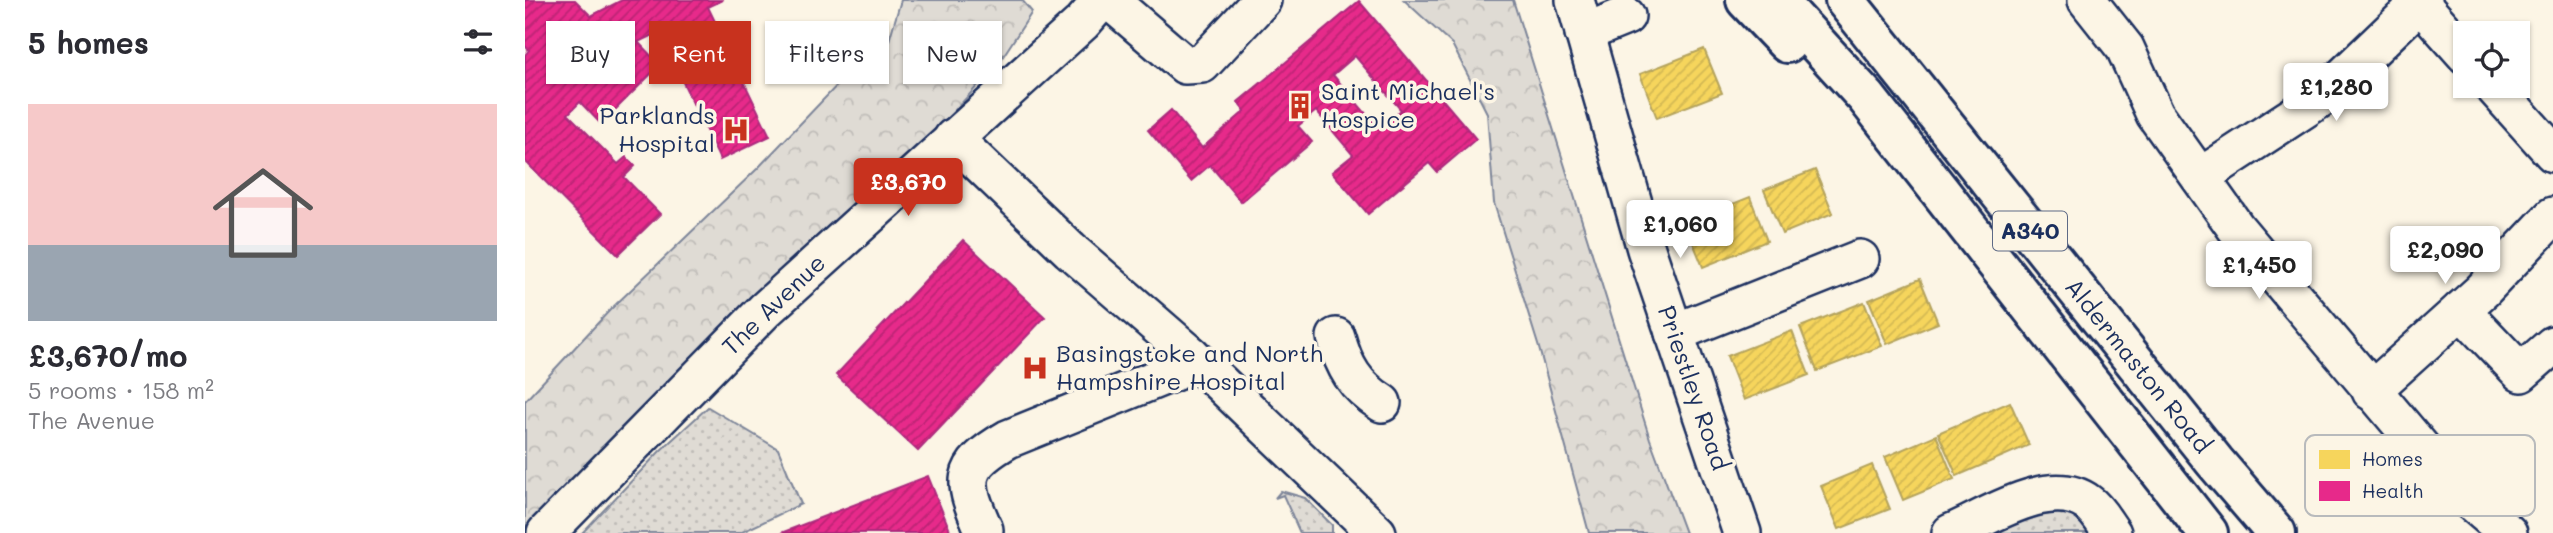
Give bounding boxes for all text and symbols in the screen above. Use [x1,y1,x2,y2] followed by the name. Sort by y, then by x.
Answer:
[546,21,635,84] chip: Buy
[649,21,751,84] chip: Rent
[765,21,889,84] chip: Filters
[903,21,1002,84] chip: New
[2453,21,2530,98] map controls
[2453,21,2530,98] button: locate
[28,22,149,62] text: 5 homes
[459,23,497,61] icon: filters
[2279,64,2393,123] pin: £1,280
[2299,71,2373,101] text: £1,280
[1321,75,1495,134] place label: Saint Michael's Hospice
[1285,91,1315,121] building icon: Saint Michael's Hospice
[599,99,715,158] place label: Parklands Hospital
[721,115,751,145] hospital icon: Parklands Hospital
[200,150,326,276] icon: home
[851,158,965,218] pin: £3,670
[870,166,946,196] text: £3,670
[1623,201,1737,260] pin: £1,060
[1642,208,1718,238] text: £1,060
[1993,212,2067,250] road number: A340
[2388,226,2502,286] pin: £2,090
[2406,234,2484,264] text: £2,090
[2202,242,2316,301] pin: £1,450
[715,247,831,361] street label: The Avenue
[2222,249,2296,279] text: £1,450
[2059,271,2219,459] street label: Aldermaston Road
[1652,301,1737,474] street label: Priestley Road
[28,335,188,375] text: £3,670/mo
[1056,337,1323,396] place label: Basingstoke and North Hampshire Hospital
[1020,353,1050,383] hospital icon: Basingstoke and North Hampshire Hospital
[28,375,214,405] text: 5 rooms · 158 m²
[28,405,155,435] text: The Avenue
[2305,435,2535,516] legend
[2362,446,2423,471] text: Homes
[2362,478,2423,503] text: Health

